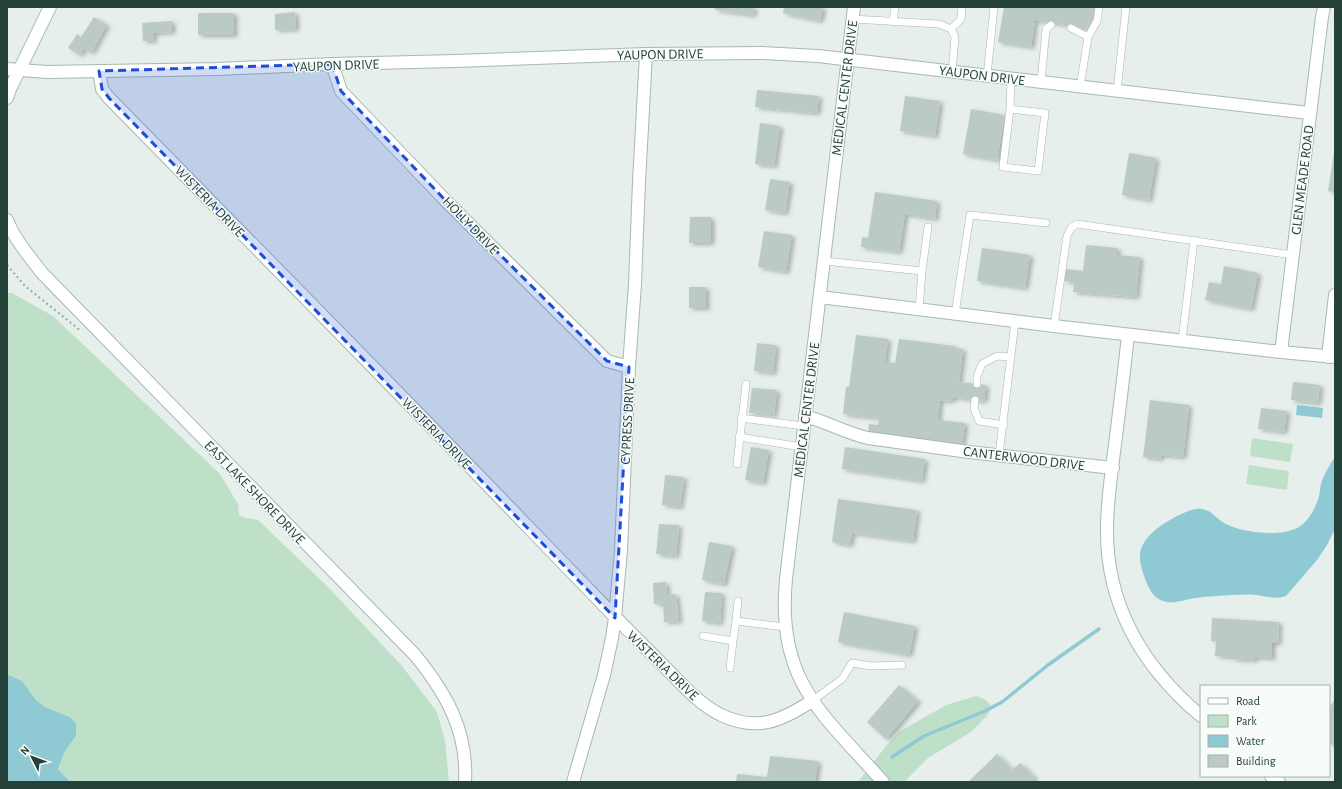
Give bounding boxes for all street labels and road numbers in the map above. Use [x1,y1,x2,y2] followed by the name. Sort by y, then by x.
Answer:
[830,20,860,156] street label: MEDICAL CENTER DRIVE
[617,47,704,63] street label: YAUPON DRIVE
[293,57,380,75] street label: YAUPON DRIVE
[938,64,1026,88] street label: YAUPON DRIVE
[1289,125,1317,236] street label: GLEN MEADE ROAD
[172,163,247,240] street label: WISTERIA DRIVE
[440,194,501,257] street label: HOLLY DRIVE
[792,342,822,478] street label: MEDICAL CENTER DRIVE
[619,377,637,465] street label: CYPRESS DRIVE
[399,395,474,472] street label: WISTERIA DRIVE
[201,438,307,547] street label: EAST LAKE SHORE DRIVE
[962,445,1086,473] street label: CANTERWOOD DRIVE
[624,628,701,703] street label: WISTERIA DRIVE

